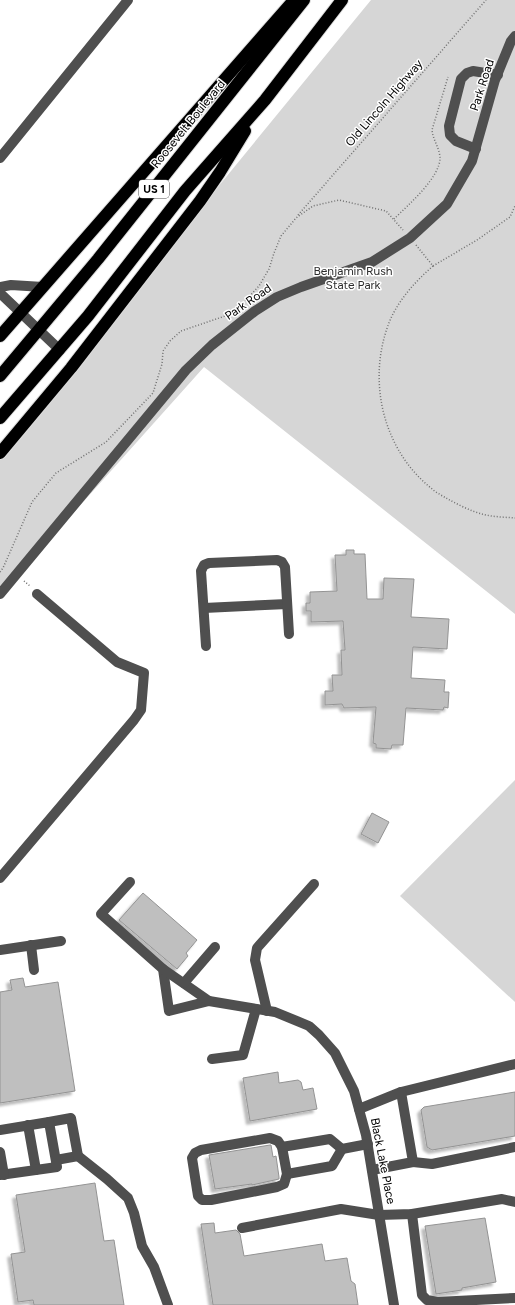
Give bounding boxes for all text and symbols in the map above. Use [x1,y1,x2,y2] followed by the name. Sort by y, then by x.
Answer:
[342,56,426,149] street label: Old Lincoln Highway
[467,57,497,113] street label: Park Road
[148,77,228,171] street label: Roosevelt Boulevard
[139,180,169,198] road number: US 1
[313,264,393,292] park label: Benjamin Rush State Park
[222,281,274,323] street label: Park Road
[368,1117,398,1206] street label: Black Lake Place

